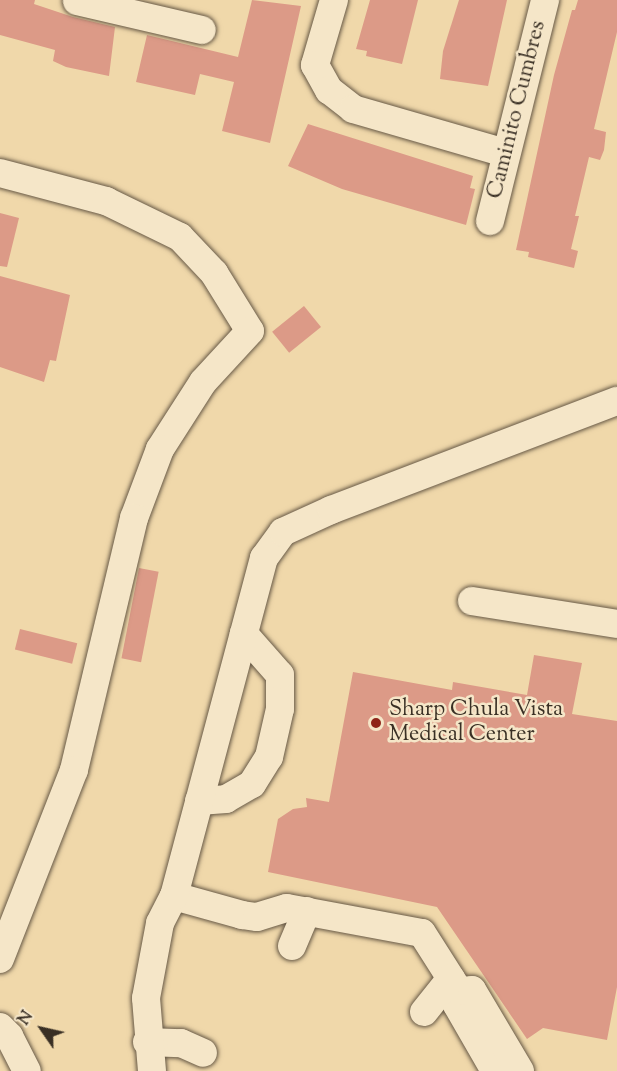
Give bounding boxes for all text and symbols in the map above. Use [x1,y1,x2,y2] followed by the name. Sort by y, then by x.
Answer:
[483,18,553,202] street label: Caminito Cumbres
[389,697,563,748] place label: Sharp Chula Vista Medical Center
[367,714,385,732] marker: Sharp Chula Vista Medical Center
[12,999,72,1059] north arrow
[14,1007,40,1030] text: N

